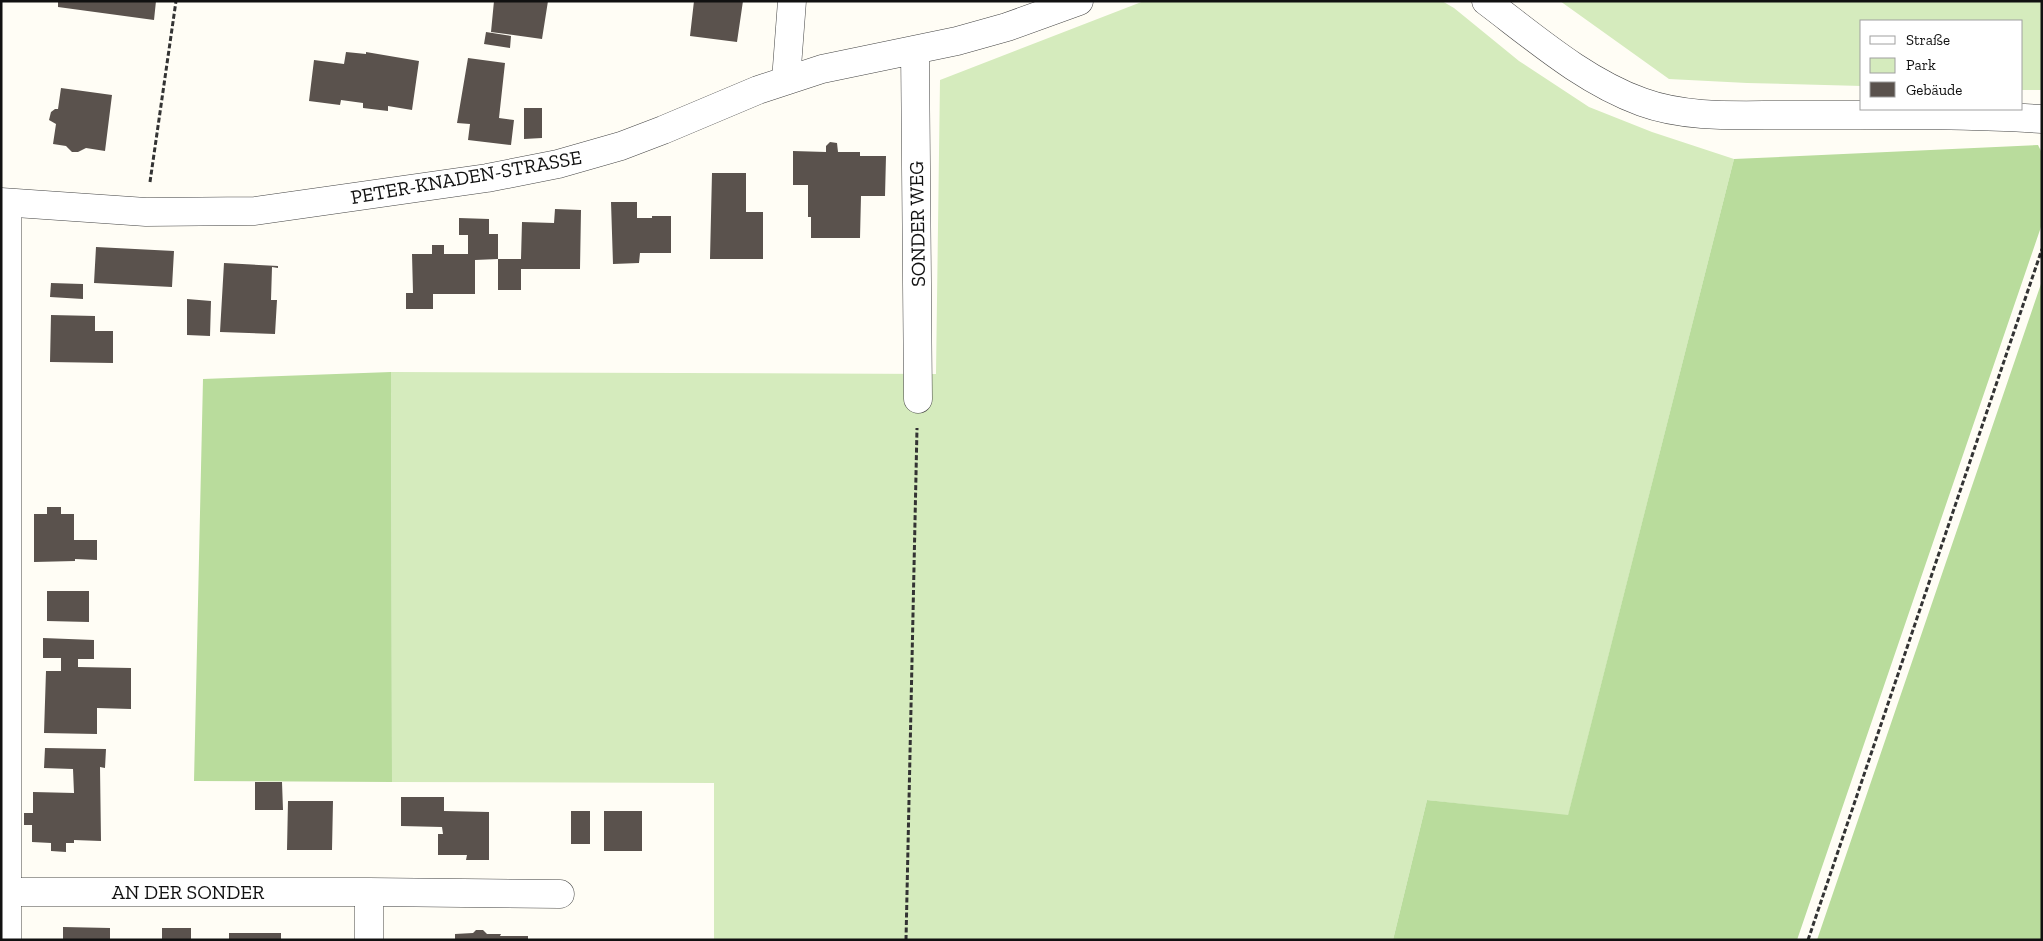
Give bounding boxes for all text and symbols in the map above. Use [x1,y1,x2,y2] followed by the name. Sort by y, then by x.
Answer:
[1860,20,2023,110] legend
[1906,31,1950,49] text: Straße
[1906,56,1936,74] text: Park
[1906,81,1962,99] text: Gebäude
[349,145,583,209] street label: PETER-KNADEN-STRASSE
[904,161,930,287] street label: SONDER WEG
[112,880,265,904] street label: AN DER SONDER

